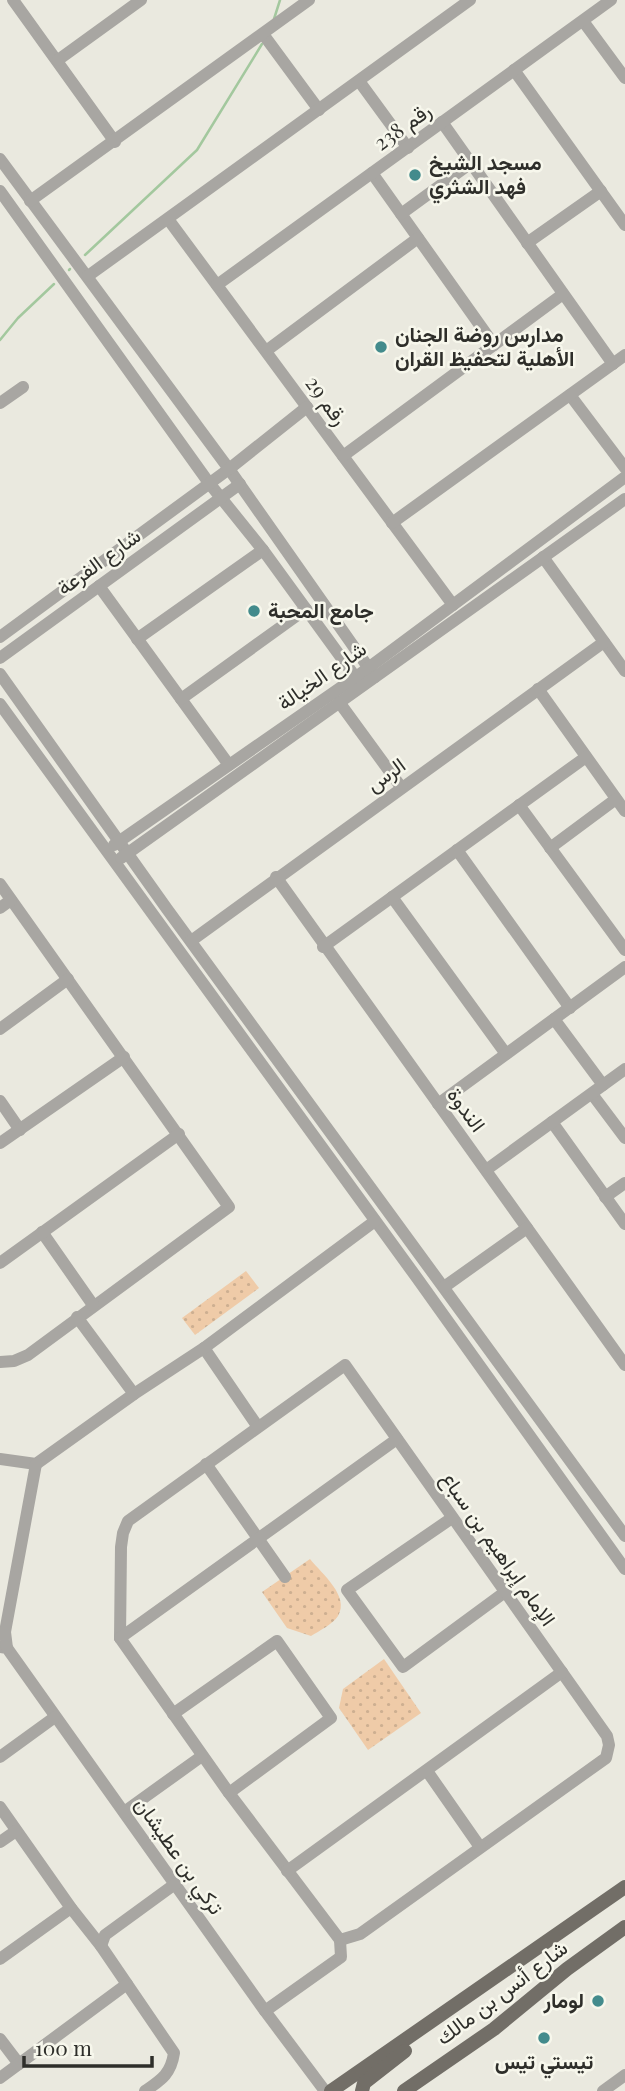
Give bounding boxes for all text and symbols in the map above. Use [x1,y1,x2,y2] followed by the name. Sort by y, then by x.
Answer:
[368,95,437,157] street label: رقم 238
[429,147,542,204] place label: مسجد الشيخ فهد الشثري
[407,167,423,183] marker: مسجد الشيخ فهد الشثري
[395,319,575,372] place label: مدارس روضة الجنان الأهلية لتحفيظ القران
[373,339,389,355] marker: مدارس روضة الجنان الأهلية لتحفيظ القران
[299,369,355,431] street label: رقم 29
[50,521,147,602] street label: شارع الفرعة
[268,595,374,625] place label: جامع المحبة
[246,603,262,619] marker: جامع المحبة
[271,633,372,717] street label: شارع الخيالة
[360,750,411,798] street label: الرس
[441,1081,493,1137] street label: الندوة
[434,1465,563,1632] street label: الإمام إبراهيم بن سباع
[126,1790,232,1922] street label: تركي بن عطيشان
[429,1933,573,2052] street label: شارع أنس بن مالك
[542,1985,584,2014] place label: لومار
[590,1993,606,2009] marker: لومار
[24,2024,152,2068] scale bar
[536,2030,552,2046] marker: تيستي تيس
[35,2033,92,2061] text: 100 m
[495,2046,594,2079] place label: تيستي تيس

